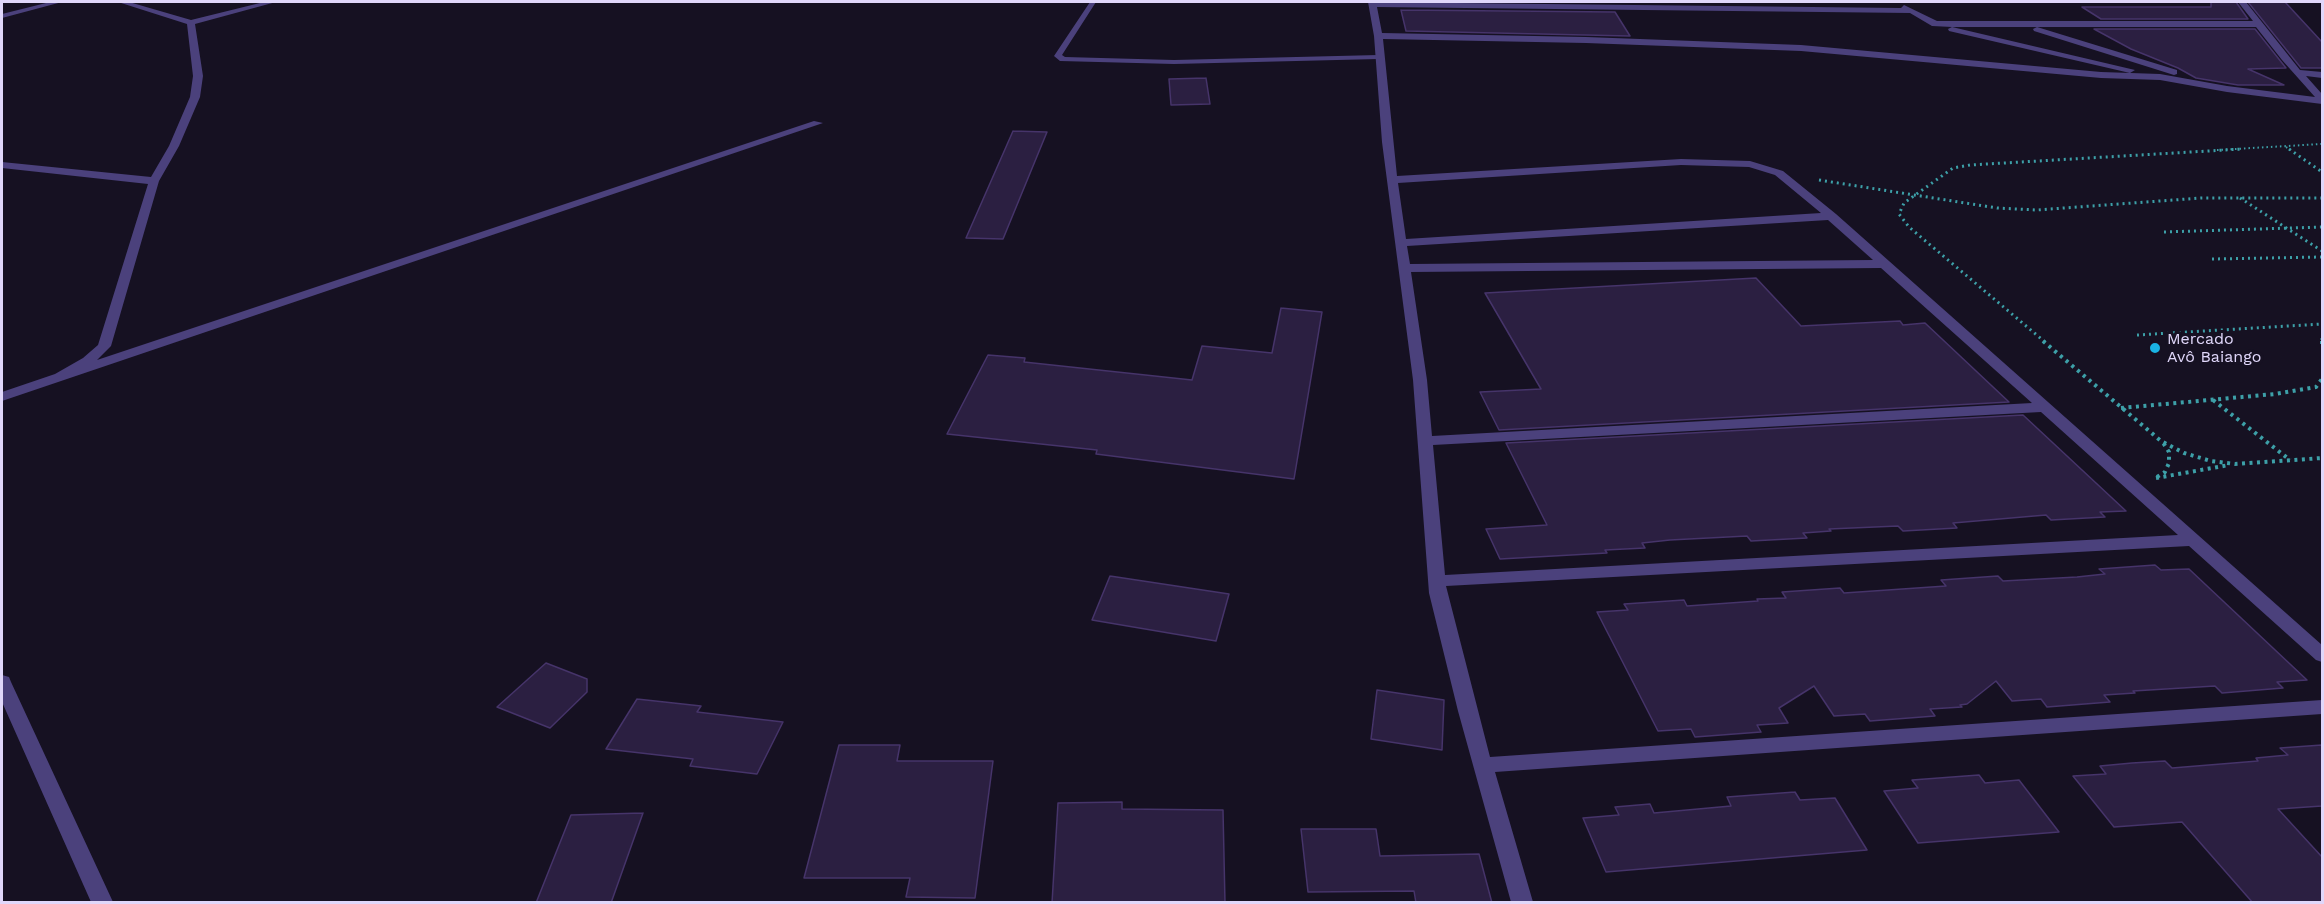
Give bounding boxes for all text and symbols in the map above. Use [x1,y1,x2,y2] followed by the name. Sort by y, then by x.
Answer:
[2167,329,2261,367] place label: Mercado Avô Baiango
[2148,341,2162,355] marker: Mercado Avô Baiango

